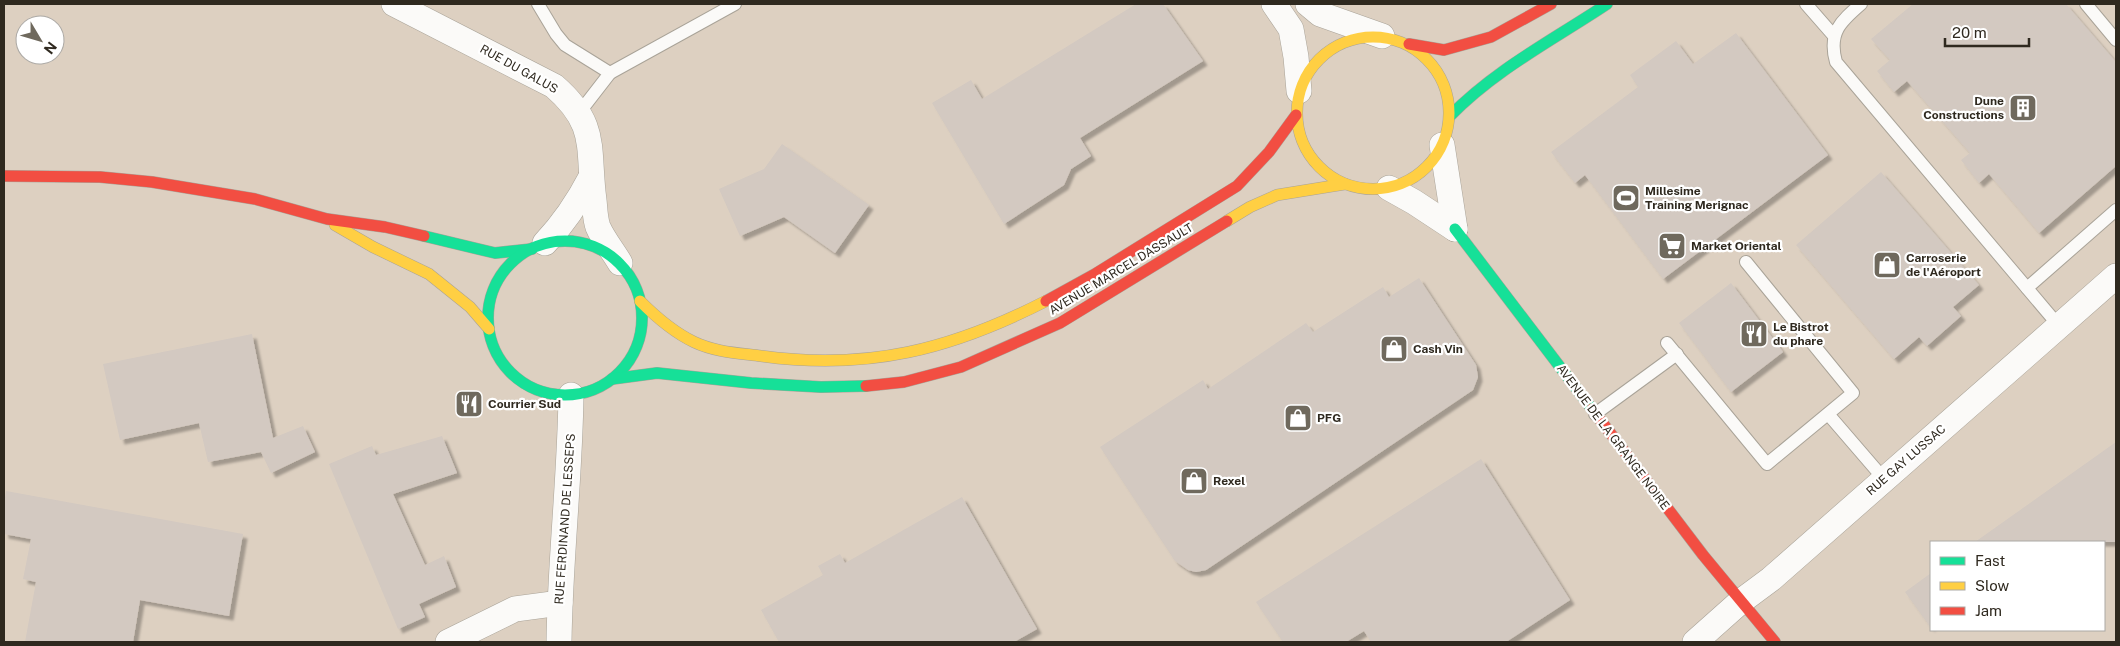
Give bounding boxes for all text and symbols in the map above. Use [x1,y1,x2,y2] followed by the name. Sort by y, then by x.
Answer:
[15,15,65,65] north arrow
[1945,15,2029,47] scale bar
[1952,24,1987,41] text: 20 m
[41,39,60,57] text: N
[478,42,560,96] street label: RUE DU GALUS
[2008,93,2038,123] building icon: Dune Constructions
[1923,94,2004,122] place label: Dune Constructions
[1611,183,1641,213] sports icon: Millesime Training Merignac
[1645,184,1749,212] place label: Millesime Training Merignac
[1047,221,1195,317] street label: AVENUE MARCEL DASSAULT
[1657,231,1687,261] supermarket icon: Market Oriental
[1691,239,1781,253] place label: Market Oriental
[1872,250,1902,280] shop icon: Carroserie de l'Aéroport
[1906,251,1981,279] place label: Carroserie de l'Aéroport
[1739,319,1769,349] restaurant icon: Le Bistrot du phare
[1773,320,1829,348] place label: Le Bistrot du phare
[1379,334,1409,364] shop icon: Cash Vin
[1413,342,1463,356] place label: Cash Vin
[1554,362,1672,512] street label: AVENUE DE LA GRANGE NOIRE
[454,389,484,419] restaurant icon: Courrier Sud
[488,397,561,411] place label: Courrier Sud
[1283,403,1313,433] shop icon: PFG
[1317,411,1341,425] place label: PFG
[1863,422,1949,498] street label: RUE GAY LUSSAC
[552,433,578,605] street label: RUE FERDINAND DE LESSEPS
[1179,466,1209,496] shop icon: Rexel
[1213,474,1245,488] place label: Rexel
[1930,541,2105,631] legend
[1975,552,2005,569] text: Fast
[1975,577,2010,594] text: Slow
[1975,602,2002,619] text: Jam

